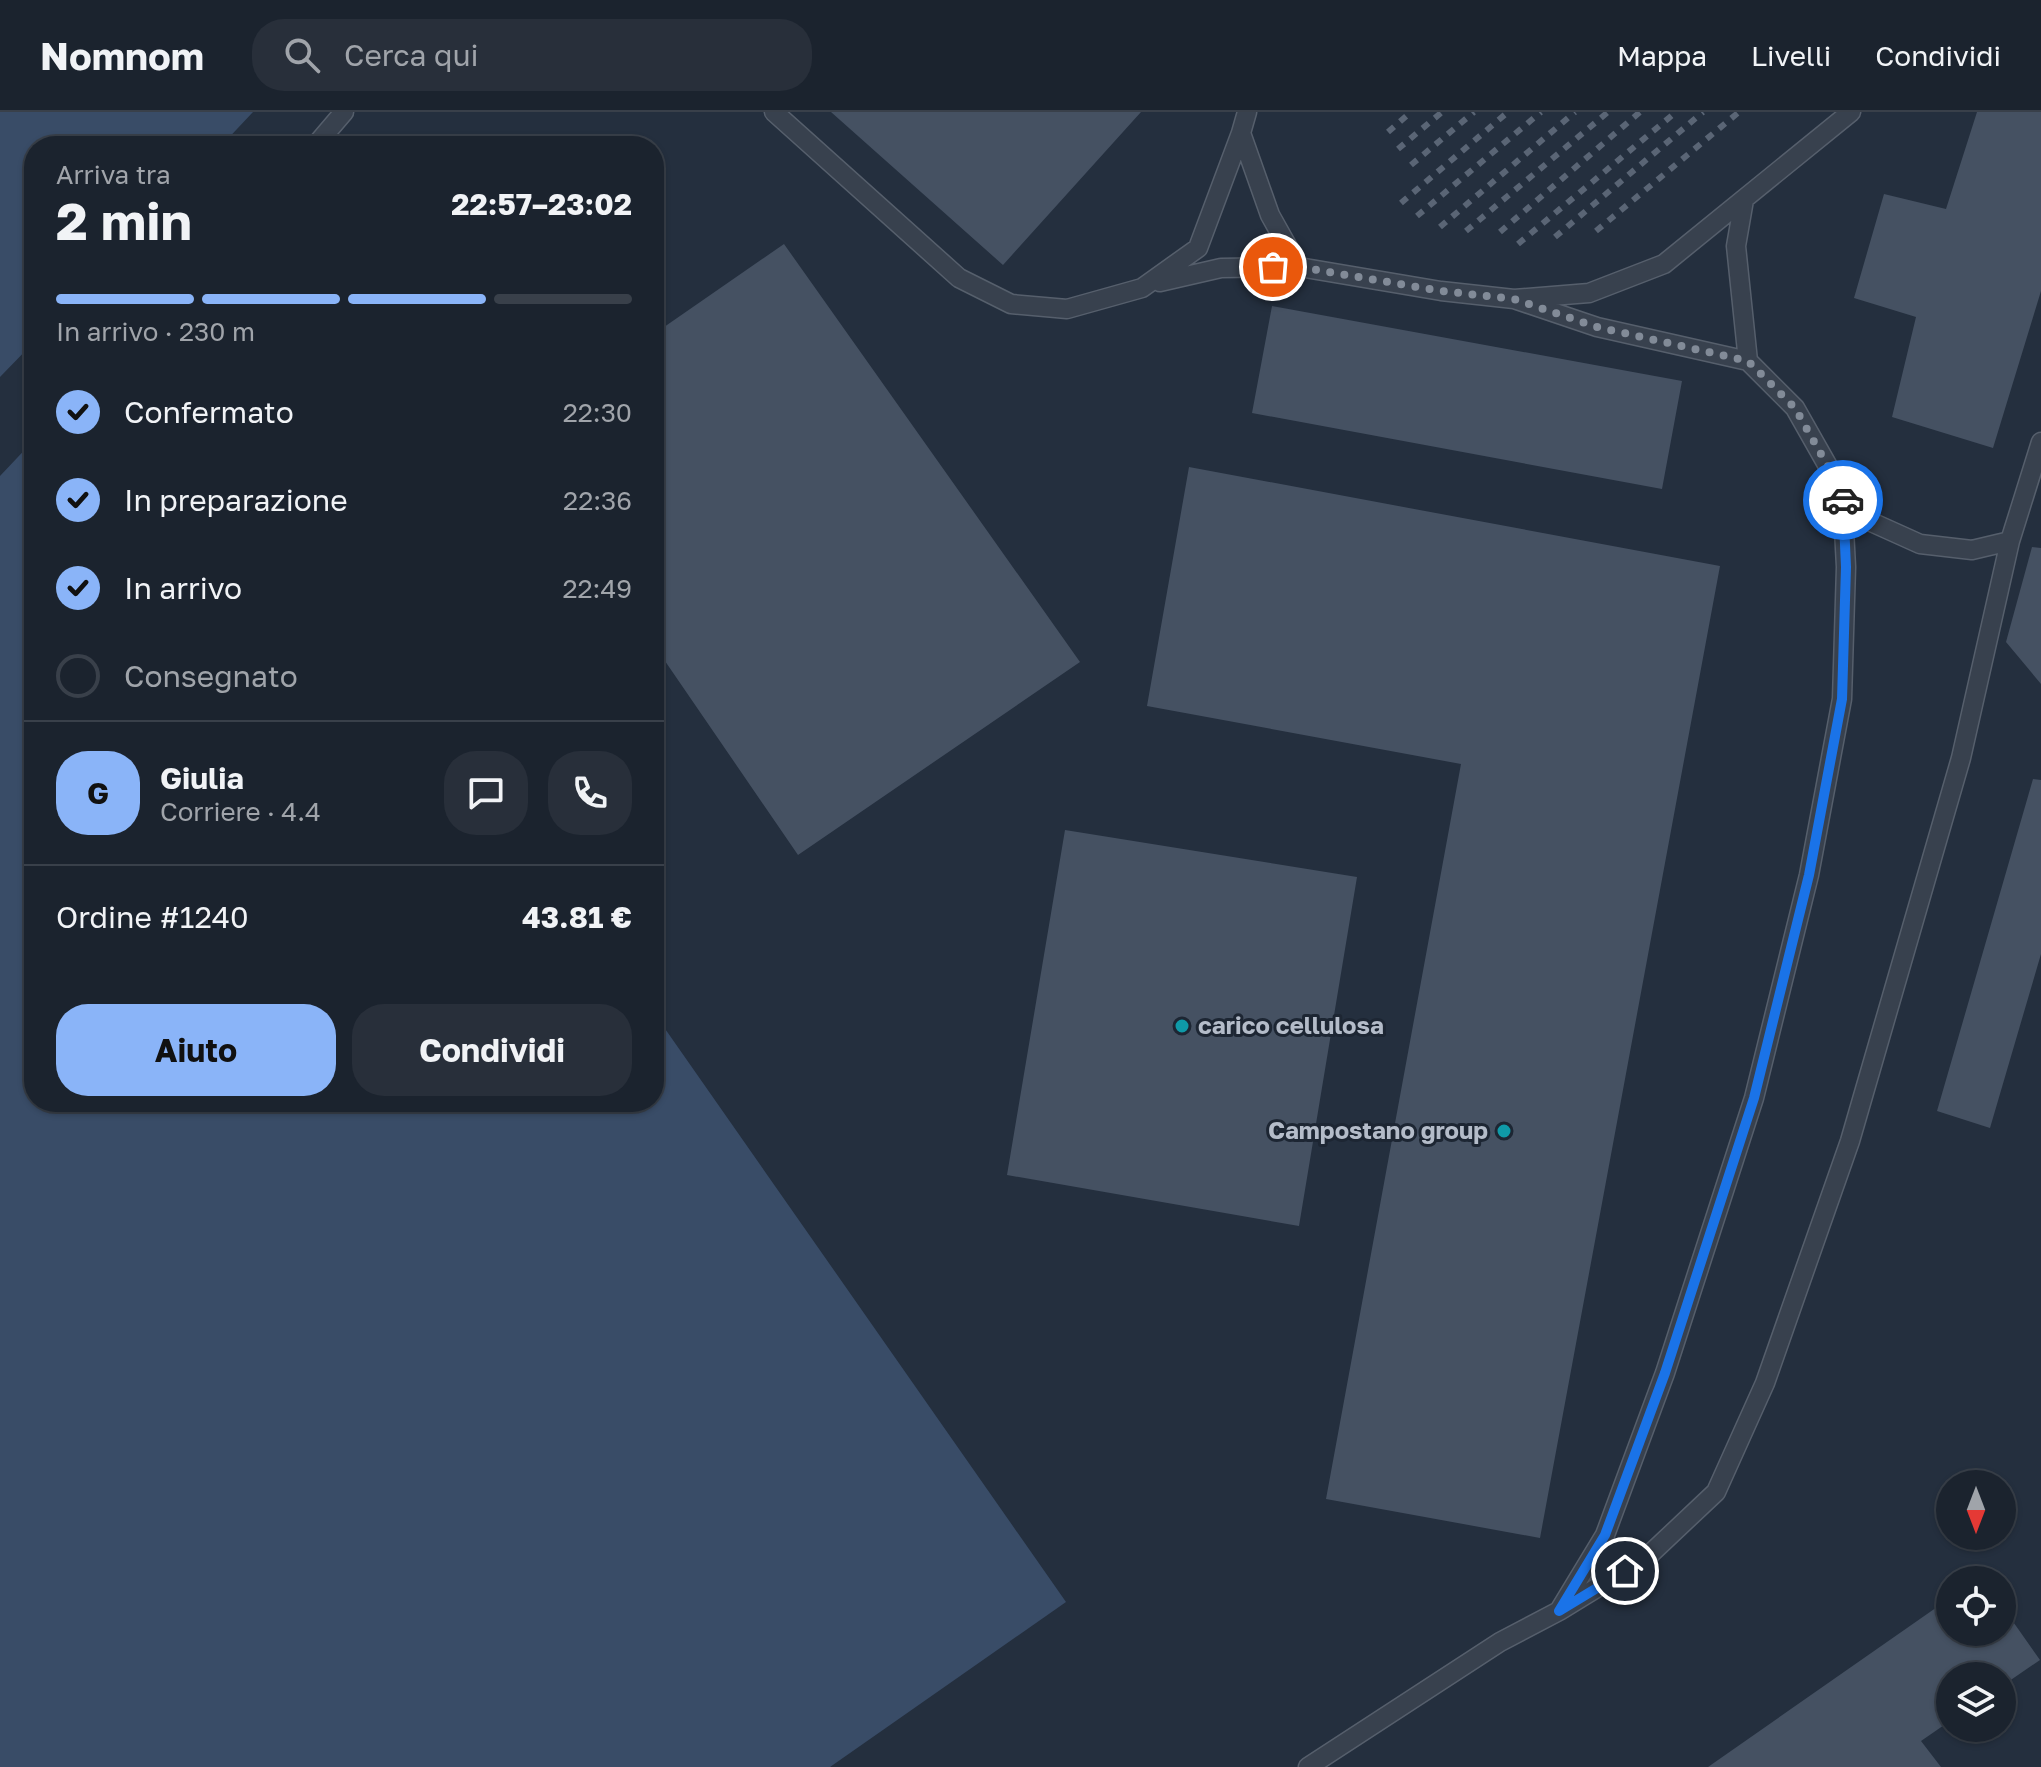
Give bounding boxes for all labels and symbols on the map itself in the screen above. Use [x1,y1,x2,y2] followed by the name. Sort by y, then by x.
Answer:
[1239,233,1307,301] pin
[1803,460,1883,540] courier
[1198,1010,1384,1039] place label: carico cellulosa
[1173,1017,1191,1035] marker: carico cellulosa
[1268,1115,1488,1144] place label: Campostano group
[1495,1122,1513,1140] marker: Campostano group
[1936,1470,2016,1550] north arrow
[1591,1537,1659,1605] pin

